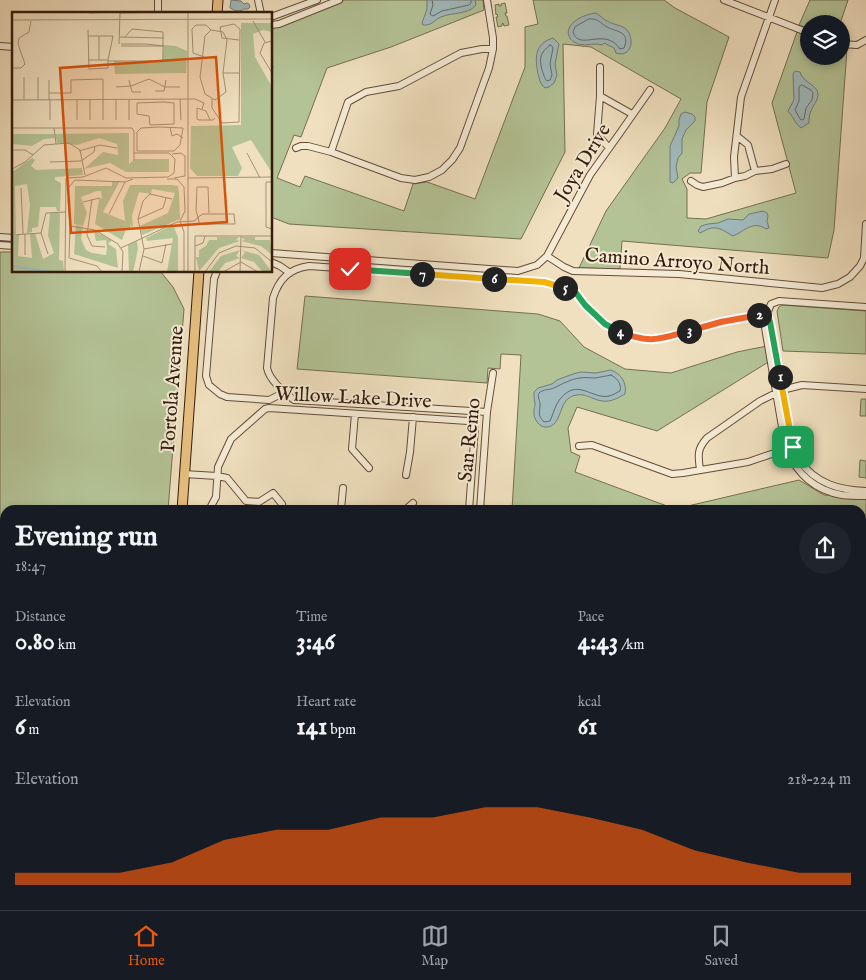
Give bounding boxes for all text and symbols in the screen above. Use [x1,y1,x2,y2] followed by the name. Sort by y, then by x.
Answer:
[12,12,272,272] inset map
[800,15,850,65] map controls
[800,15,850,65] button: layers
[548,119,617,208] street label: Joya Drive
[584,243,771,281] street label: Camino Arroyo North
[329,248,371,290] pin
[336,255,364,283] icon: check
[410,262,434,286] pin: 7
[419,265,426,283] text: 7
[482,266,506,292] pin: 6
[492,270,497,288] text: 6
[552,276,578,300] pin: 5
[563,279,568,297] text: 5
[746,302,772,328] pin: 2
[756,306,763,324] text: 2
[676,318,702,344] pin: 3
[608,320,632,344] pin: 4
[687,322,692,340] text: 3
[617,323,624,341] text: 4
[156,325,190,453] street label: Portola Avenue
[768,364,792,390] pin: 1
[778,368,783,386] text: 1
[274,381,432,415] street label: Willow Lake Drive
[453,397,487,483] street label: San Remo
[772,426,814,468] pin
[779,433,807,461] icon: arrive
[15,520,158,555] text: Evening run
[799,522,851,574] button: share
[15,557,46,577] text: 18:47
[15,608,66,626] text: Distance
[296,608,327,626] text: Time
[578,608,604,626] text: Pace
[15,626,55,658] text: 0.80
[296,626,335,658] text: 3:46
[578,626,618,658] text: 4:43
[55,636,76,654] text: km
[618,636,644,654] text: /km
[15,693,71,711] text: Elevation
[296,693,356,711] text: Heart rate
[578,693,601,711] text: kcal
[15,711,26,743] text: 6
[296,711,327,743] text: 141
[578,711,597,743] text: 61
[26,721,39,739] text: m
[327,721,356,739] text: bpm
[15,770,78,790] text: Elevation
[787,770,851,790] text: 218–224 m
[128,922,165,970] tab: Home
[421,922,449,970] tab: Map
[705,922,738,970] tab: Saved

